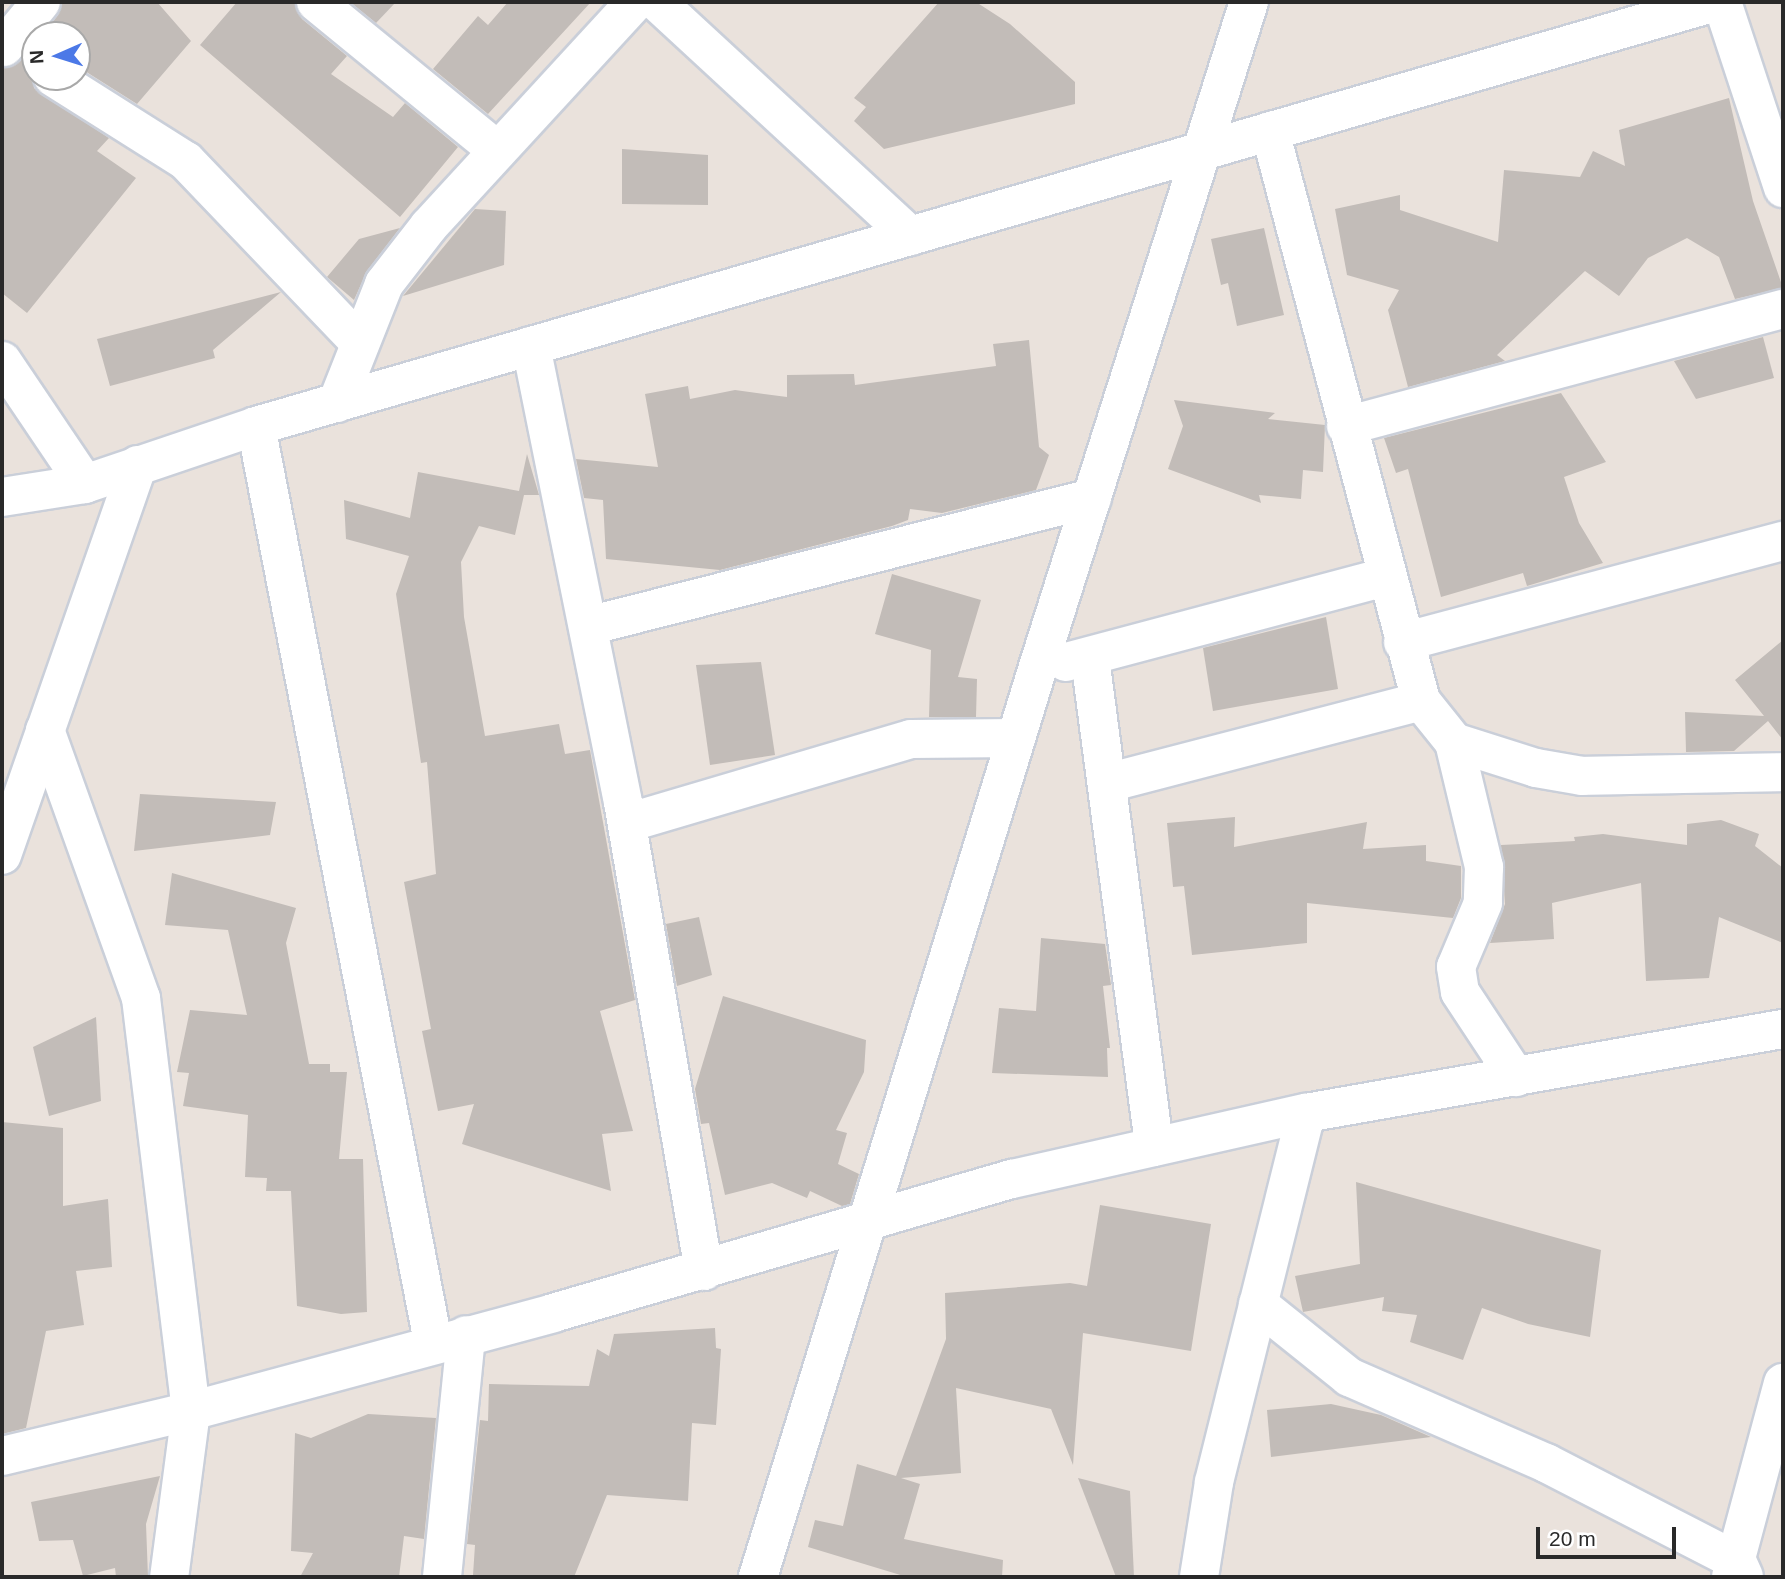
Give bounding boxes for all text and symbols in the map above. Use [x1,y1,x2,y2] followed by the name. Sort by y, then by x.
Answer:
[21,21,91,91] north arrow
[26,50,47,64] text: N
[1540,1512,1680,1556] scale bar
[1549,1527,1596,1550] text: 20 m

